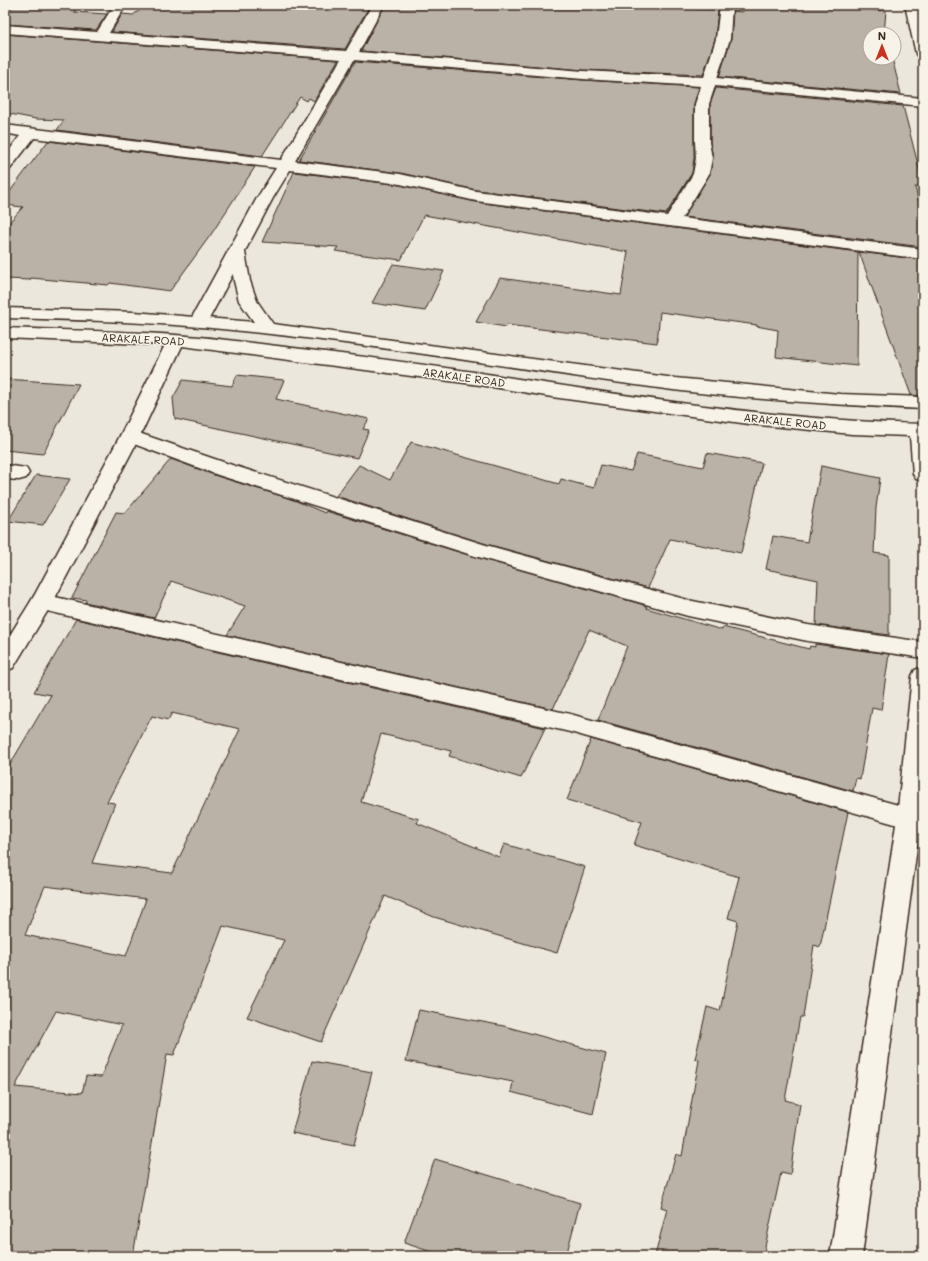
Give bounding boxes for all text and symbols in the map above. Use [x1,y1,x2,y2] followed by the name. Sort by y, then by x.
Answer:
[862,26,902,66] north arrow
[878,28,886,43] text: N
[101,329,185,349] street label: ARAKALE ROAD
[422,364,506,390] street label: ARAKALE ROAD
[743,409,827,433] street label: ARAKALE ROAD

